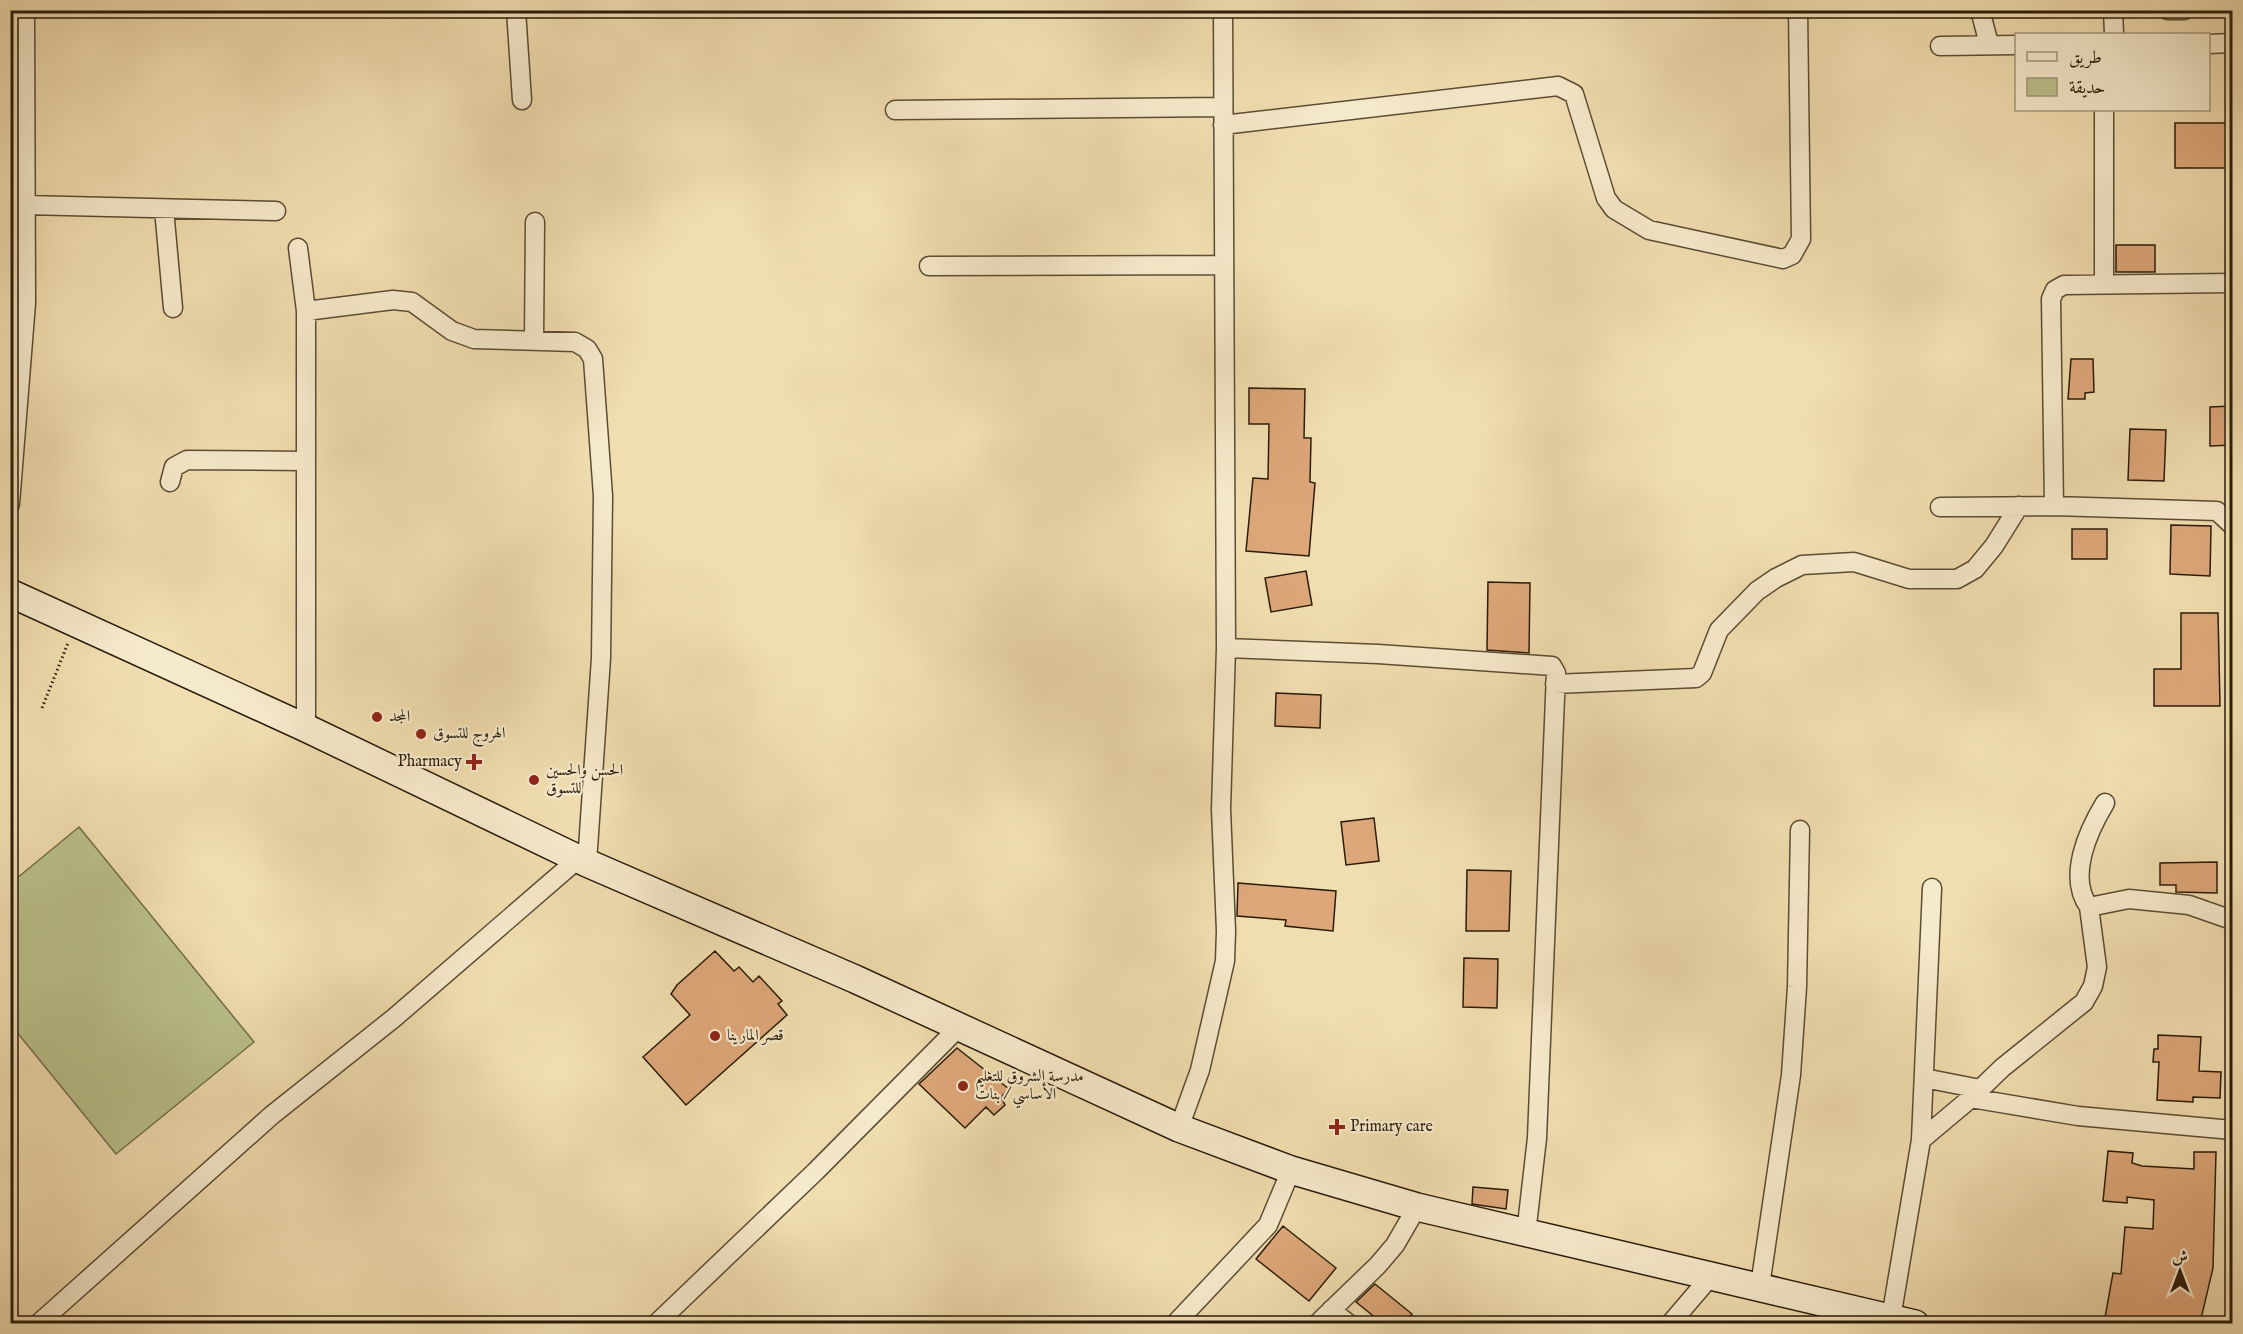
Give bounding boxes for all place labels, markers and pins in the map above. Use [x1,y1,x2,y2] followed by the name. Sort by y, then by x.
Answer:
[389,707,410,727] place label: المجد
[370,710,384,724] marker: المجد
[433,724,505,747] place label: الهروج للتسوق
[414,727,428,741] marker: الهروج للتسوق
[397,752,462,772] place label: Pharmacy
[467,755,481,769] marker: Pharmacy
[546,761,623,799] place label: الحسن والحسين للتسوق
[527,773,541,787] marker: الحسن والحسين للتسوق
[727,1026,784,1046] place label: قصر المارينا
[708,1029,722,1043] marker: قصر المارينا
[975,1067,1084,1109] place label: مدرسة الشروق للتعليم الأساسي / بنات
[956,1079,970,1093] marker: مدرسة الشروق للتعليم الأساسي / بنات
[1350,1117,1433,1137] place label: Primary care
[1328,1118,1346,1136] marker: Primary care

